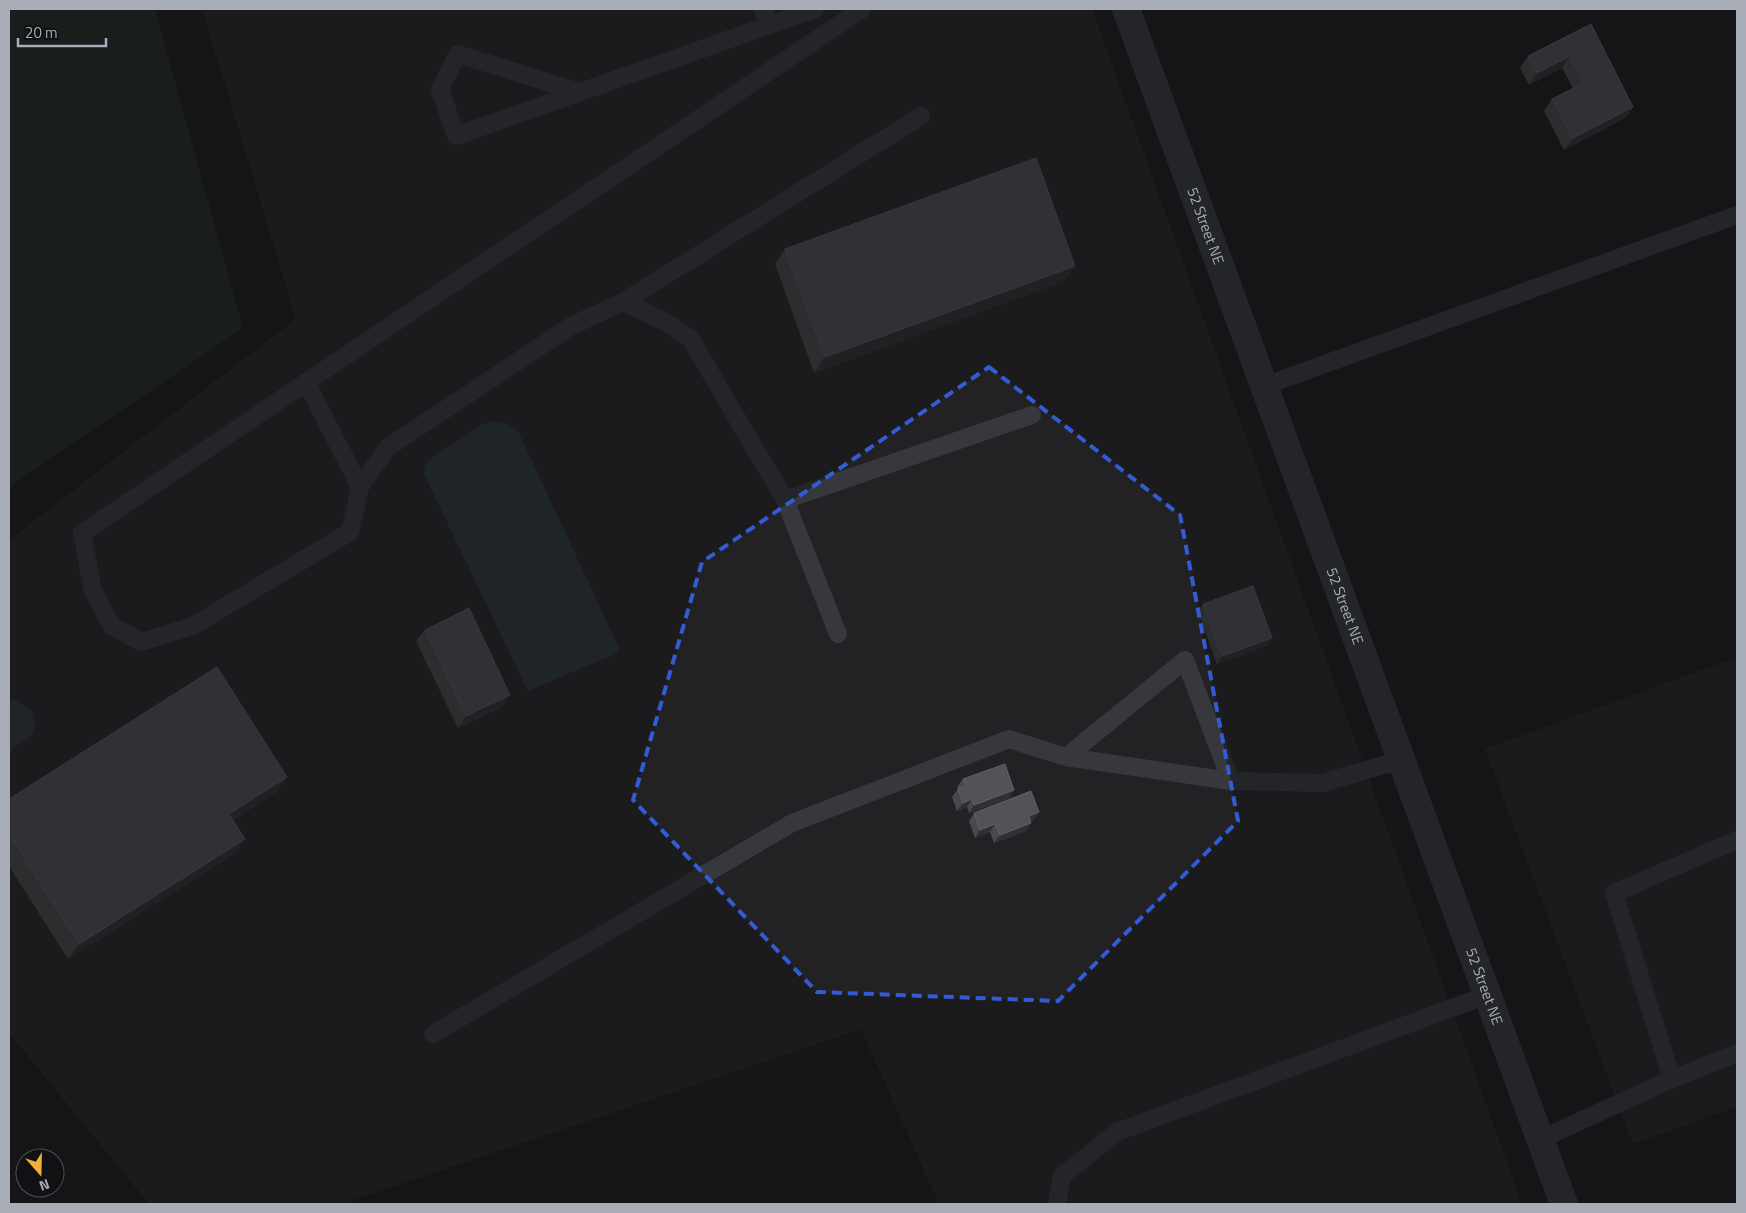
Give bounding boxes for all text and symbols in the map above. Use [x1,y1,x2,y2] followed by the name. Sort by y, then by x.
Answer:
[18,15,105,47] scale bar
[25,21,58,44] text: 20 m
[1181,184,1231,267] street label: 52 Street NE
[1321,564,1370,648] street label: 52 Street NE
[1460,944,1509,1028] street label: 52 Street NE
[15,1148,65,1198] north arrow
[36,1174,53,1197] text: N

